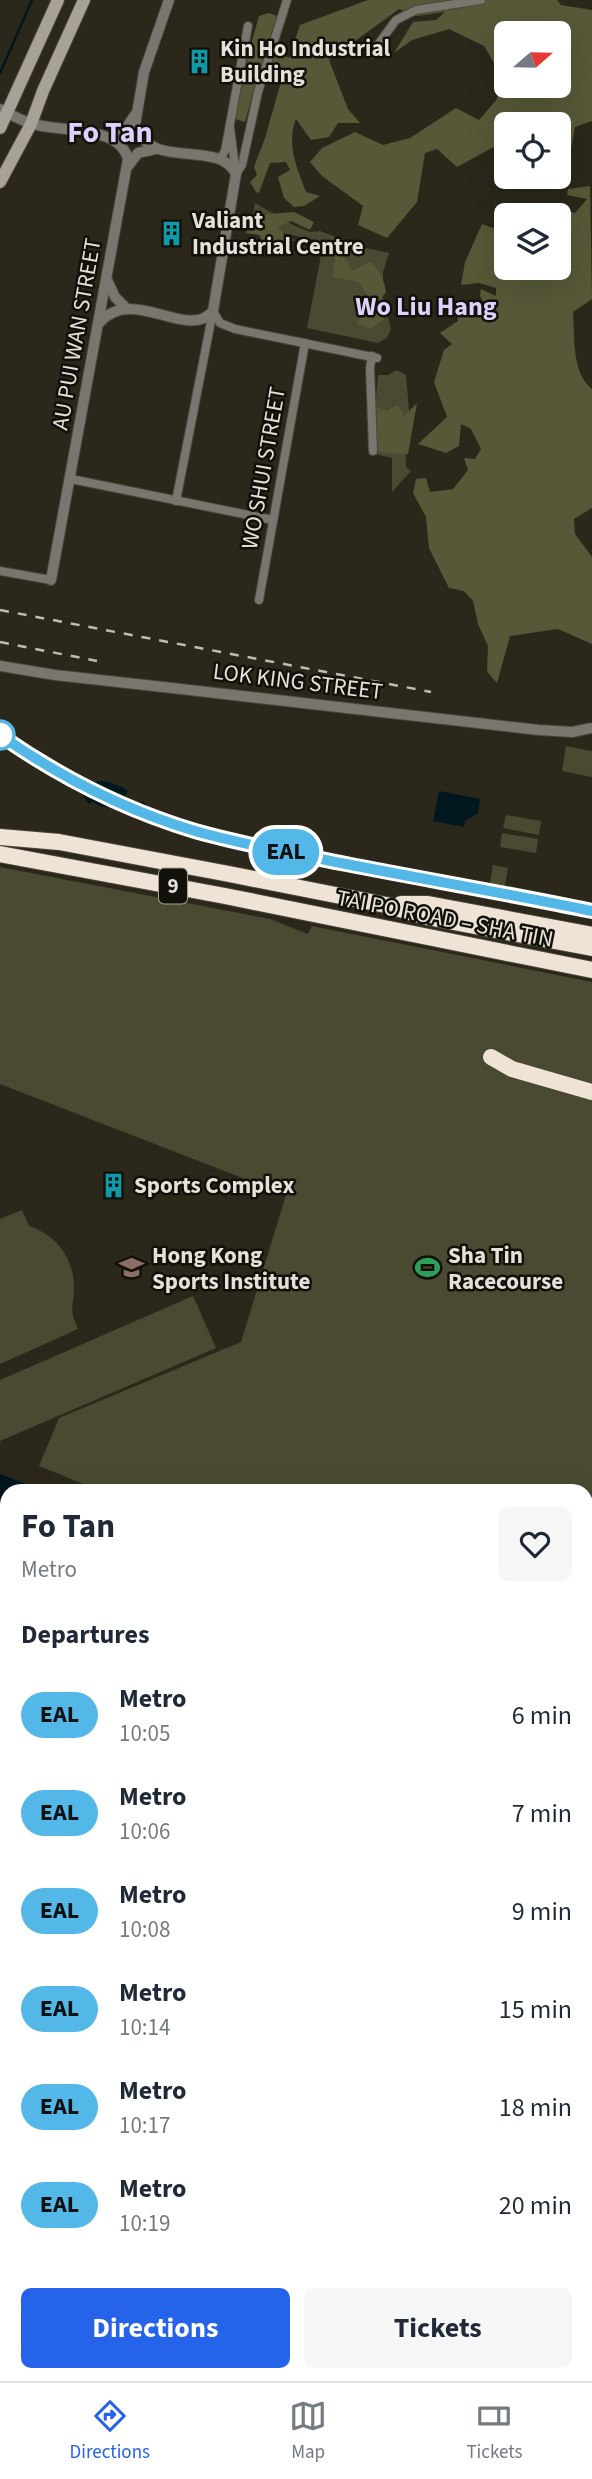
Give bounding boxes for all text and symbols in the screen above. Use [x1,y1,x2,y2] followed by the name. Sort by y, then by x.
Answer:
[494,21,570,98] north arrow
[494,21,571,280] map controls
[220,32,391,91] place label: Kin Ho Industrial Building
[186,47,214,75] building icon: Kin Ho Industrial Building
[67,111,153,154] district label: Fo Tan
[494,112,571,189] button: locate
[494,203,571,280] button: layers
[191,204,364,263] place label: Valiant Industrial Centre
[158,219,186,247] building icon: Valiant Industrial Centre
[43,236,110,432] street label: AU PUI WAN STREET
[355,288,497,325] district label: Wo Liu Hang
[233,384,294,552] street label: WO SHUI STREET
[211,655,385,708] street label: LOK KING STREET
[0,720,15,750] unlabelled marker
[246,829,326,875] line badge: EAL
[266,834,306,869] text: EAL
[159,868,187,903] road number: 9
[334,881,556,956] street label: TAI PO ROAD – SHA TIN
[134,1169,294,1202] place label: Sports Complex
[100,1171,128,1199] building icon: Sports Complex
[152,1239,310,1298] place label: Hong Kong Sports Institute
[448,1239,563,1298] place label: Sha Tin Racecourse
[118,1254,146,1282] school or university icon: Hong Kong Sports Institute
[414,1254,442,1282] sports icon: Sha Tin Racecourse
[21,1503,115,1550] text: Fo Tan
[498,1507,572,1581] button: heart
[21,1553,77,1586] text: Metro
[21,1616,149,1653] text: Departures
[119,1680,187,1717] text: Metro
[40,1697,79,1732] text: EAL
[512,1697,572,1734] text: 6 min
[119,1717,170,1750] text: 10:05
[119,1778,187,1815] text: Metro
[40,1795,79,1830] text: EAL
[512,1795,572,1832] text: 7 min
[119,1815,170,1848] text: 10:06
[119,1876,187,1913] text: Metro
[40,1893,79,1928] text: EAL
[512,1893,572,1930] text: 9 min
[119,1913,170,1946] text: 10:08
[119,1974,187,2011] text: Metro
[40,1991,79,2026] text: EAL
[499,1991,572,2028] text: 15 min
[119,2011,170,2044] text: 10:14
[119,2072,187,2109] text: Metro
[40,2089,79,2124] text: EAL
[499,2089,572,2126] text: 18 min
[119,2109,170,2142] text: 10:17
[119,2170,187,2207] text: Metro
[40,2187,79,2222] text: EAL
[499,2187,572,2224] text: 20 min
[119,2207,170,2240] text: 10:19
[21,2288,290,2368] button: Directions
[304,2288,572,2368] button: Tickets
[70,2397,150,2466] tab: Directions
[289,2397,327,2466] tab: Map
[466,2397,522,2466] tab: Tickets

